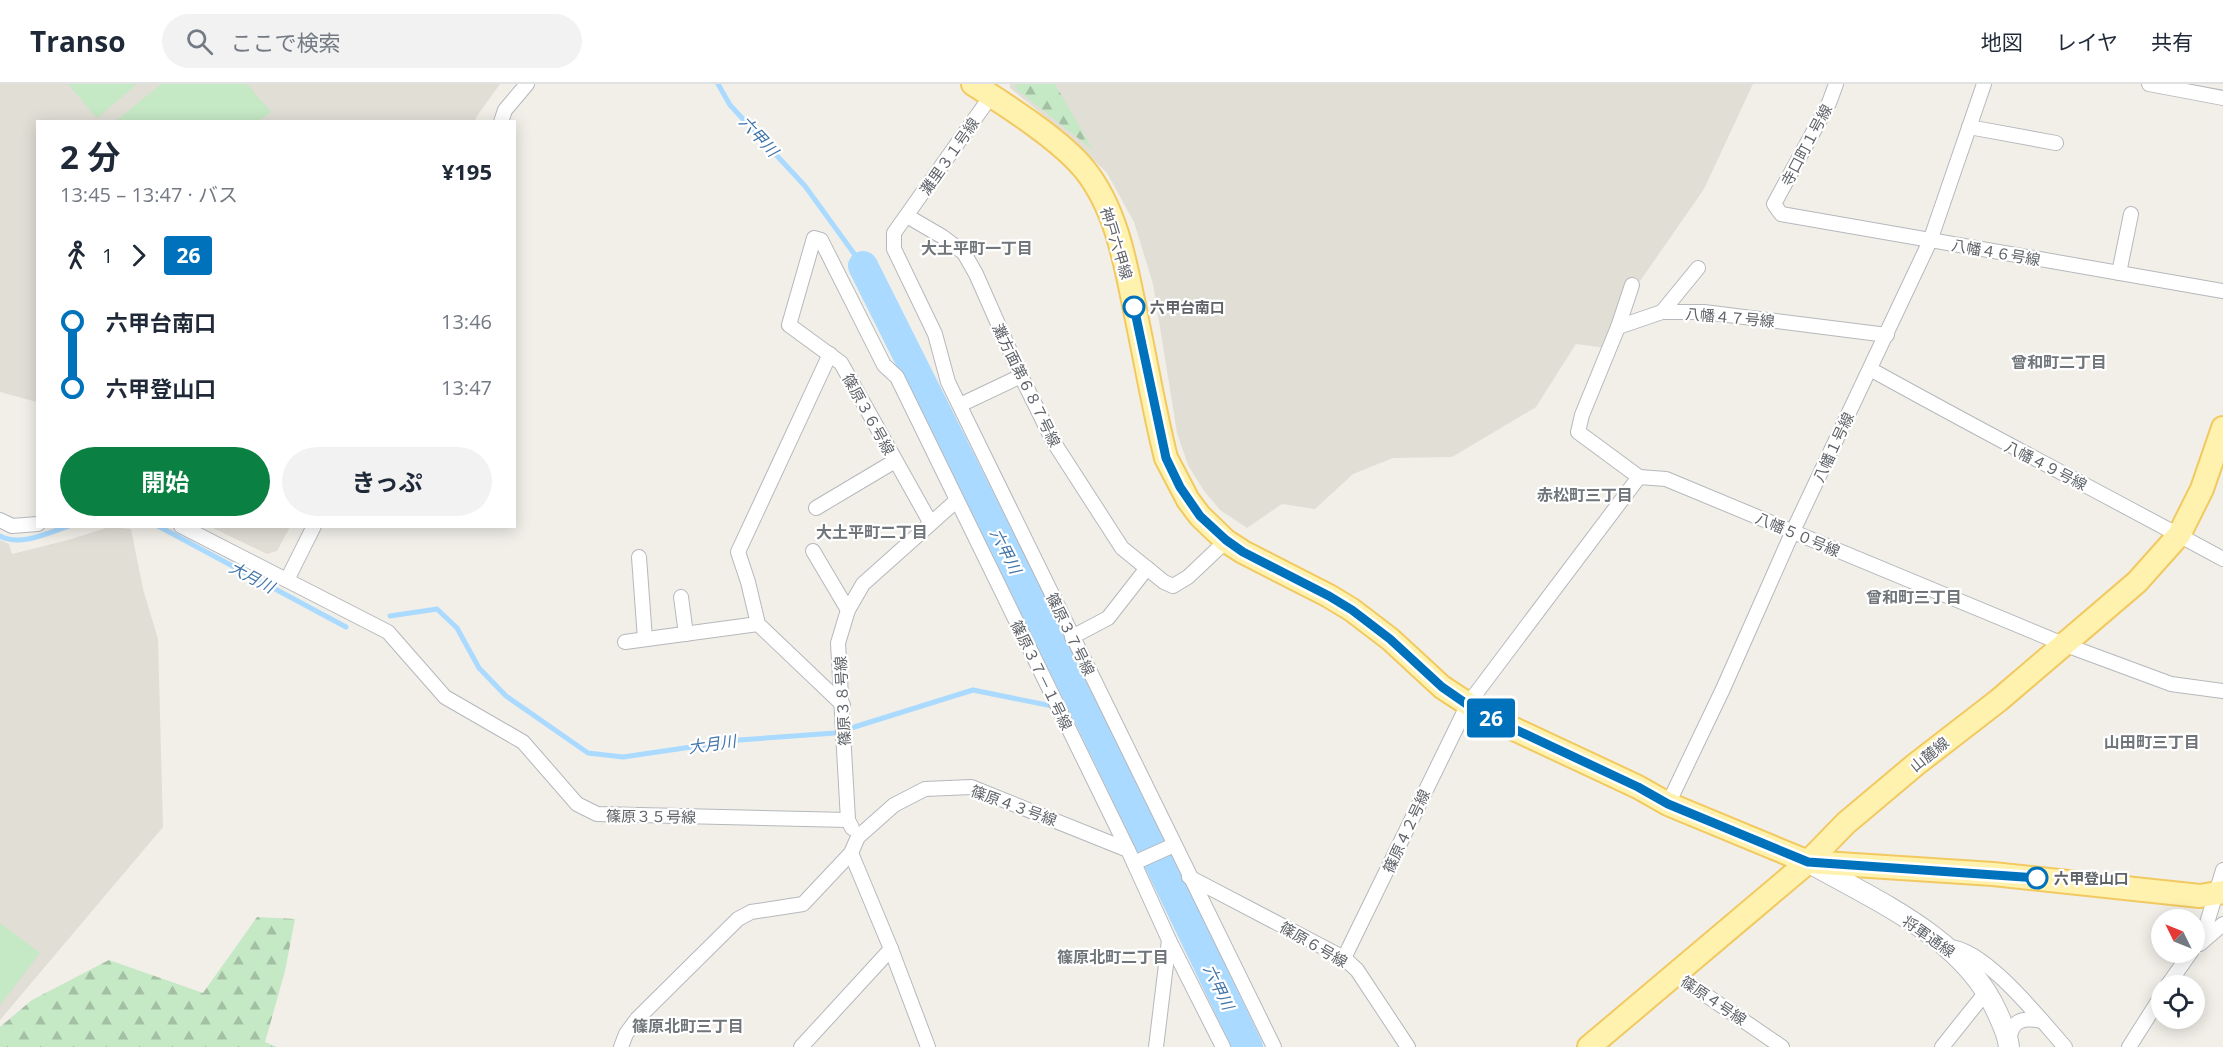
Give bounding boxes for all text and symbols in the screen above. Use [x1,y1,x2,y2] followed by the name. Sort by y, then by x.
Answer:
[162,14,582,68] search box
[30,22,126,60] text: Transo
[183,25,216,58] icon: search
[231,27,341,57] text: ここで検索
[1981,28,2023,56] text: 地図
[2056,28,2118,56] text: レイヤ
[2151,28,2193,56] text: 共有
[1776,101,1836,189] street label: 寺口町１号線
[735,111,785,163] water label: 六甲川
[915,113,983,199] street label: 灘里３１号線
[60,134,120,179] text: 2 分
[442,156,492,186] text: ¥195
[60,181,238,208] text: 13:45 – 13:47 · バス
[1096,204,1138,282] street label: 神戸六甲線
[1950,234,2042,270] street label: 八幡４６号線
[921,237,1033,259] district label: 大土平町一丁目
[60,239,93,272] icon: walk
[122,239,155,272] icon: forward
[176,241,200,269] text: 26
[102,242,113,269] text: 1
[1123,296,1145,318] marker: 六甲台南口
[1150,297,1225,317] place label: 六甲台南口
[1684,303,1776,331] street label: 八幡４７号線
[106,307,216,337] text: 六甲台南口
[441,308,492,335] text: 13:46
[988,320,1066,450] street label: 灘方面第６８７号線
[2011,351,2107,373] district label: 曾和町二丁目
[838,370,900,458] street label: 篠原３６号線
[106,373,216,403] text: 六甲登山口
[441,374,492,401] text: 13:47
[1808,409,1858,485] street label: 八幡１号線
[2001,436,2091,494] street label: 八幡４９号線
[60,447,270,516] button: 開始
[282,447,492,516] button: きっぷ
[1537,484,1633,506] district label: 赤松町三丁目
[1753,507,1843,561] street label: 八幡５０号線
[816,521,928,543] district label: 大土平町二丁目
[985,525,1028,579] water label: 六甲川
[226,556,280,599] water label: 大月川
[1866,586,1962,608] district label: 曾和町三丁目
[1042,589,1100,679] street label: 篠原３７号線
[1007,617,1077,733] street label: 篠原３７－１号線
[830,656,854,746] street label: 篠原３８号線
[1464,698,1518,738] line badge: 26
[1479,704,1503,732] text: 26
[687,729,739,758] water label: 大月川
[2104,731,2200,753] district label: 山田町三丁目
[1905,732,1953,776] street label: 山麓線
[968,780,1060,830] street label: 篠原４３号線
[1378,786,1434,876] street label: 篠原４２号線
[606,805,696,827] street label: 篠原３５号線
[2026,867,2048,889] marker: 六甲登山口
[2054,868,2129,888] place label: 六甲登山口
[2151,909,2205,963] north arrow
[2151,909,2205,1029] map controls
[1899,911,1959,961] street label: 将軍通線
[1277,917,1351,971] street label: 篠原６号線
[1057,946,1169,968] district label: 篠原北町二丁目
[1199,961,1240,1015] water label: 六甲川
[1677,971,1751,1029] street label: 篠原４号線
[2151,975,2205,1029] button: locate
[632,1015,744,1037] district label: 篠原北町三丁目

